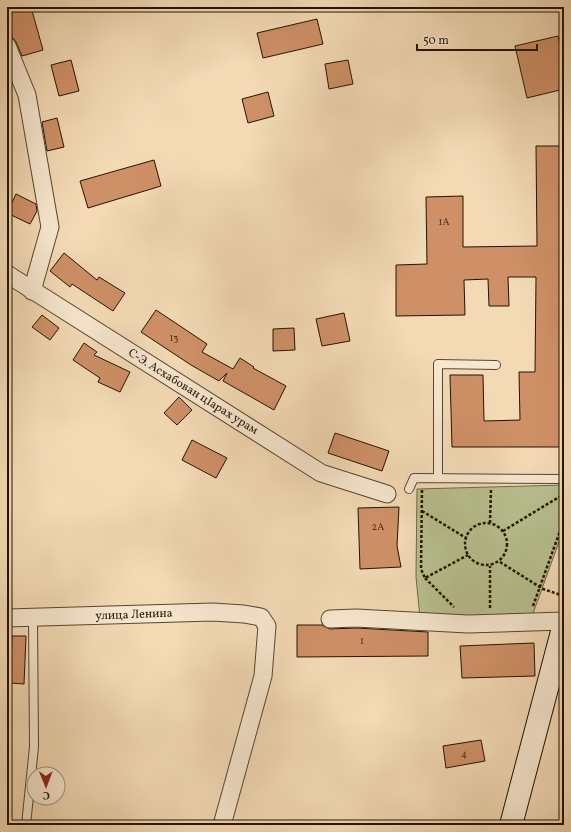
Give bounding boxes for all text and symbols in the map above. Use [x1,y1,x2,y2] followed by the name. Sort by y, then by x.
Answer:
[417,26,537,52] scale bar
[423,33,449,49] text: 50 m
[439,215,449,229] house number: 1А
[169,331,179,345] house number: 13
[125,345,261,439] street label: С-Э. Асхабован цIарах урам
[372,520,384,534] house number: 2А
[95,606,173,624] street label: улица Ленина
[360,634,364,648] house number: 1
[461,747,467,761] house number: 4
[26,766,66,806] north arrow
[42,787,50,802] text: С

